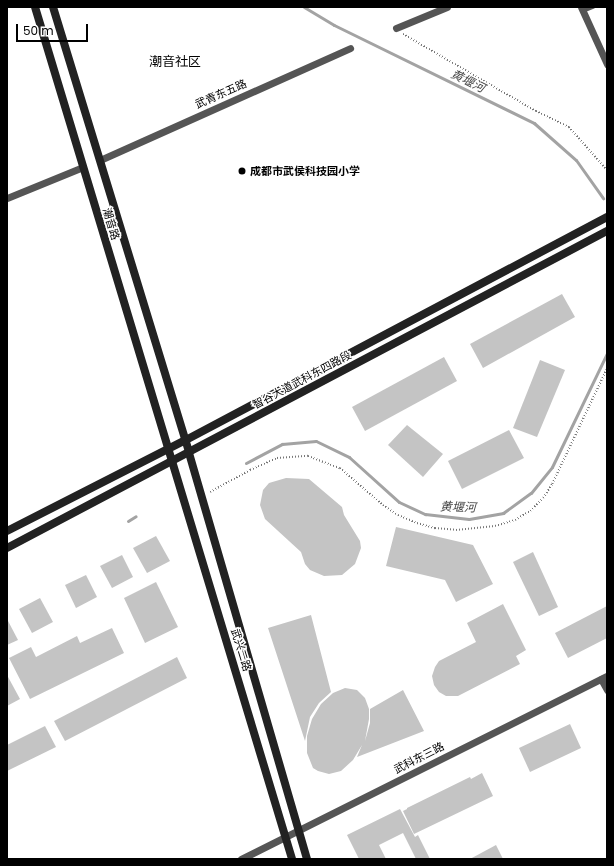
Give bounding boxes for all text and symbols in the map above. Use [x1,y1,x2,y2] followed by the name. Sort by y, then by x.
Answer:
[18,16,90,42] scale bar
[23,22,54,39] text: 50 m
[149,54,201,70] district label: 潮音社区
[449,67,487,95] water label: 黄堰河
[193,77,249,111] street label: 武青东五路
[250,164,360,178] place label: 成都市武侯科技园小学
[237,166,247,176] marker: 成都市武侯科技园小学
[100,206,122,242] street label: 潮音路
[250,348,354,412] street label: 智谷大道武科东四路段
[440,499,476,515] water label: 黄堰河
[228,627,254,673] street label: 武兴二路
[392,740,446,776] street label: 武科东三路

